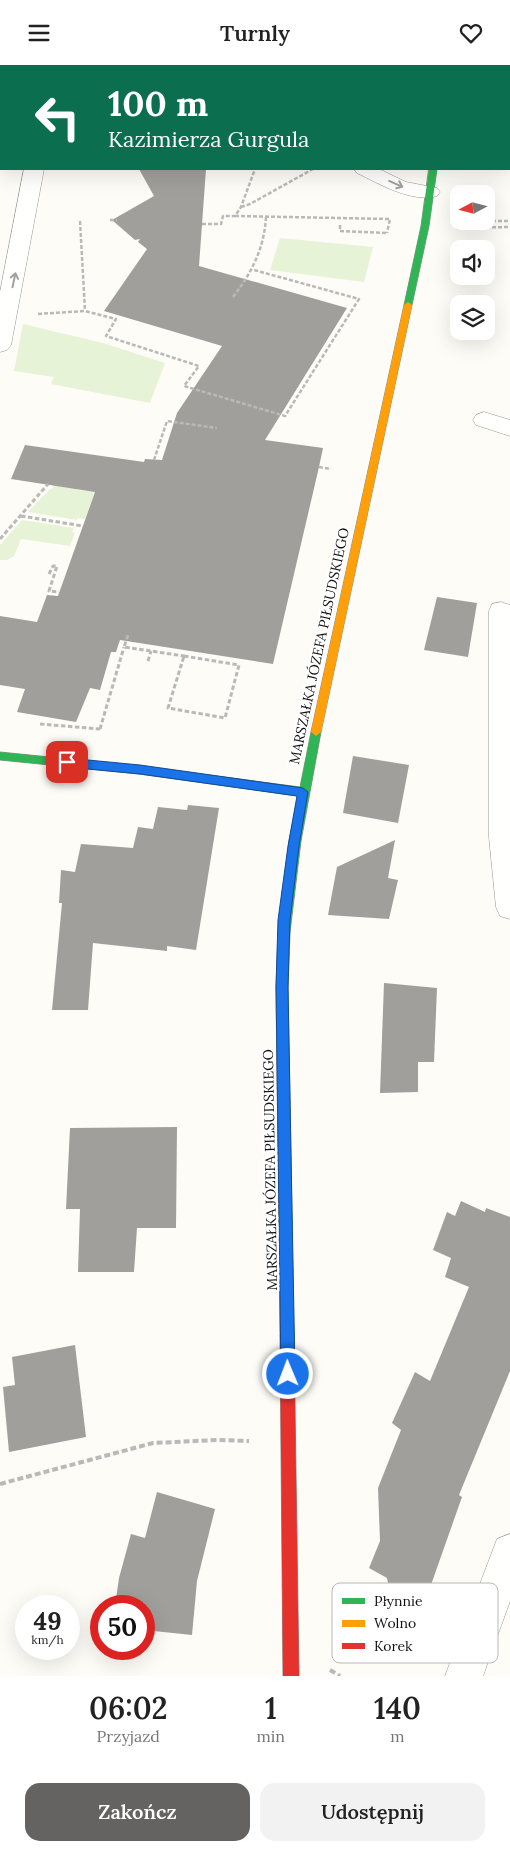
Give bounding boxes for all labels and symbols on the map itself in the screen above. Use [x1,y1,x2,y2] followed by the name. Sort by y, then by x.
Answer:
[388,180,403,189] one-way arrow
[450,185,495,230] north arrow
[9,272,19,288] one-way arrow
[285,526,353,766] street label: MARSZAŁKA JÓZEFA PIŁSUDSKIEGO
[46,741,88,783] pin
[259,1049,281,1291] street label: MARSZAŁKA JÓZEFA PIŁSUDSKIEGO
[261,1347,313,1399] position arrow
[332,1583,498,1663] legend
[374,1592,423,1610] text: Płynnie
[90,1595,155,1660] speed limit sign: 50
[374,1614,416,1632] text: Wolno
[374,1637,413,1655] text: Korek

